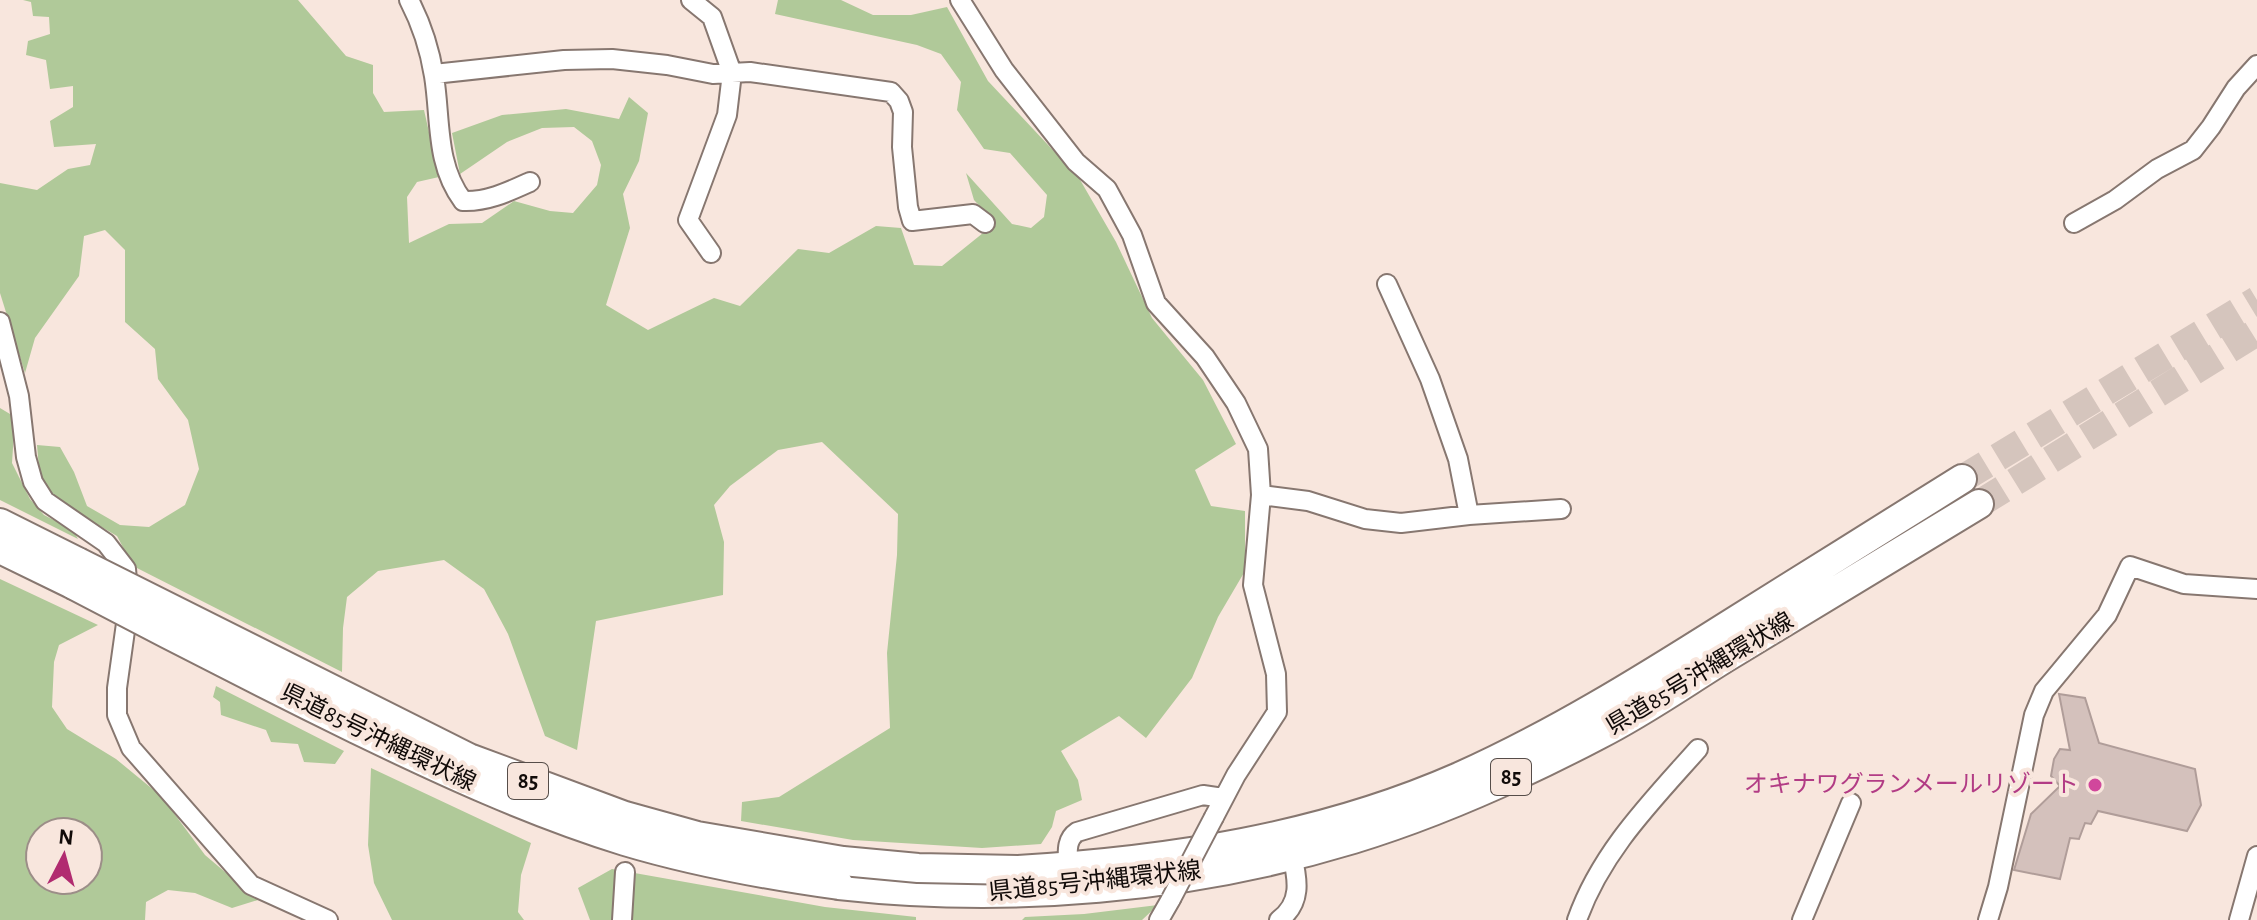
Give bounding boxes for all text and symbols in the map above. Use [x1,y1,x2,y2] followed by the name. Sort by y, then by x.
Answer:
[1601,607,1798,739] street label: 県道85号沖縄環状線
[277,679,480,796] street label: 県道85号沖縄環状線
[1491,759,1531,795] road number: 85
[508,763,548,799] road number: 85
[1744,771,2079,797] place label: オキナワグランメールリゾート
[2086,776,2104,794] marker: オキナワグランメールリゾート
[24,816,104,896] north arrow
[57,825,75,849] text: N
[987,857,1202,905] street label: 県道85号沖縄環状線

